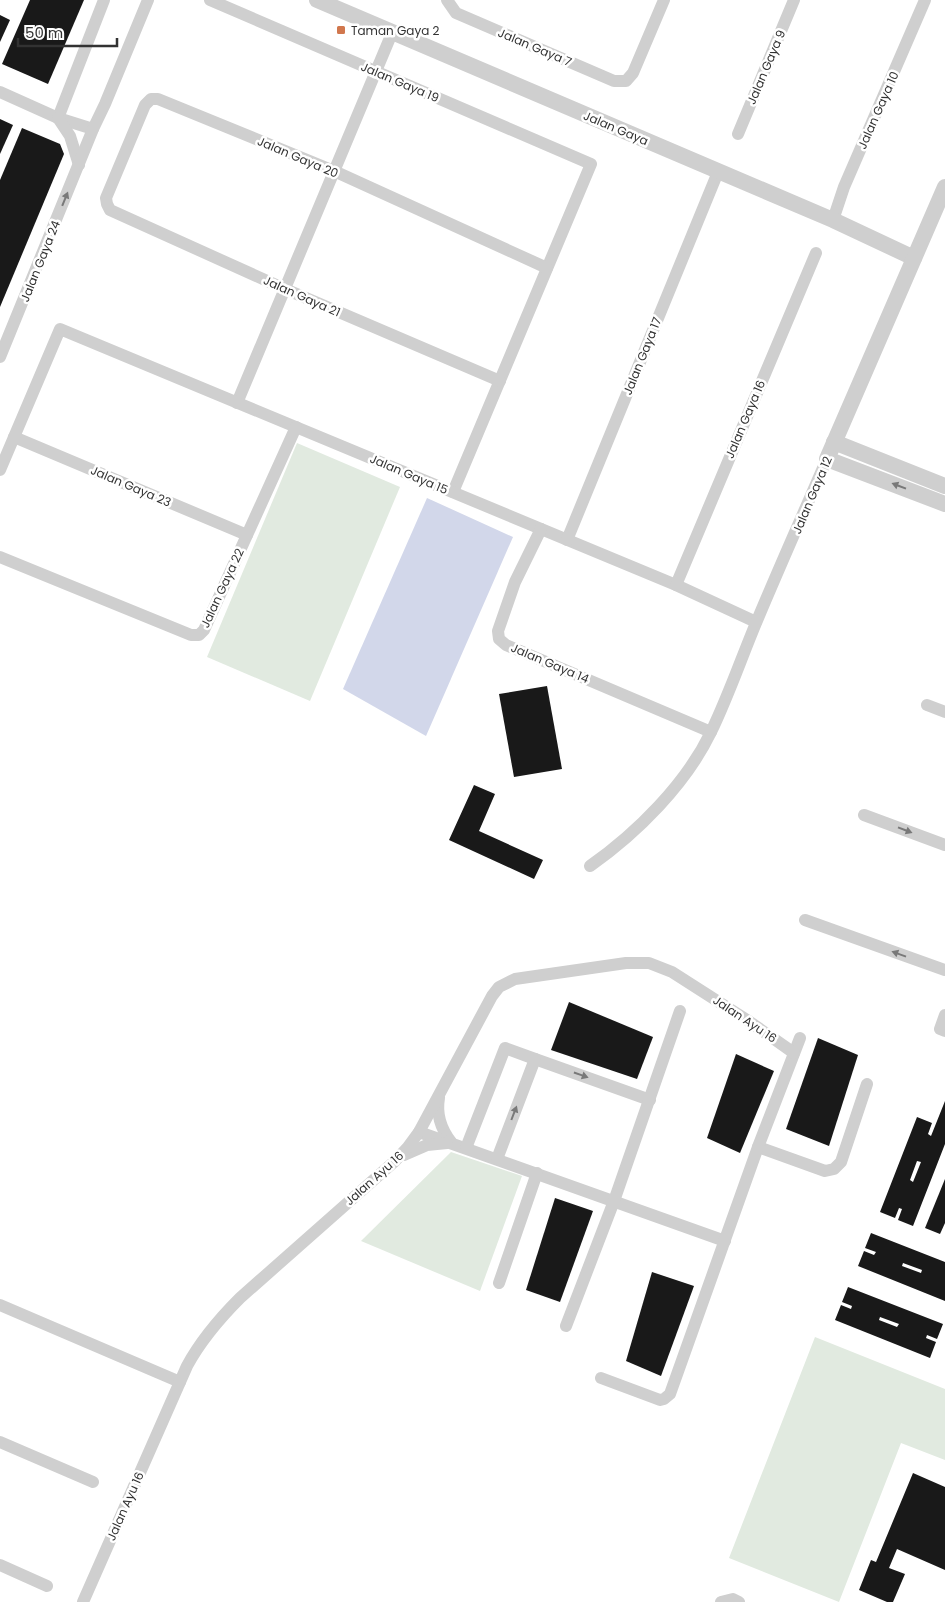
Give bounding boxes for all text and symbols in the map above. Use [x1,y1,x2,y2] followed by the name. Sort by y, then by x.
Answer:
[18,15,116,47] scale bar
[25,22,63,43] text: 50 m
[351,22,439,39] place label: Taman Gaya 2
[335,24,347,36] marker: Taman Gaya 2
[496,24,575,70] street label: Jalan Gaya 7
[743,27,789,107] street label: Jalan Gaya 9
[358,58,442,106] street label: Jalan Gaya 19
[853,68,903,152] street label: Jalan Gaya 10
[581,107,651,149] street label: Jalan Gaya
[255,132,341,182] street label: Jalan Gaya 20
[62,191,70,206] one-way arrow
[16,217,64,304] street label: Jalan Gaya 24
[261,271,343,321] street label: Jalan Gaya 21
[619,314,665,397] street label: Jalan Gaya 17
[721,377,769,461] street label: Jalan Gaya 16
[367,450,451,498] street label: Jalan Gaya 15
[788,454,836,536] street label: Jalan Gaya 12
[88,461,174,511] street label: Jalan Gaya 23
[892,482,907,490] one-way arrow
[196,545,248,630] street label: Jalan Gaya 22
[508,639,592,687] street label: Jalan Gaya 14
[898,826,913,834] one-way arrow
[891,950,906,958] one-way arrow
[710,991,780,1047] street label: Jalan Ayu 16
[574,1072,589,1080] one-way arrow
[510,1105,518,1120] one-way arrow
[341,1147,407,1209] street label: Jalan Ayu 16
[102,1469,148,1543] street label: Jalan Ayu 16

